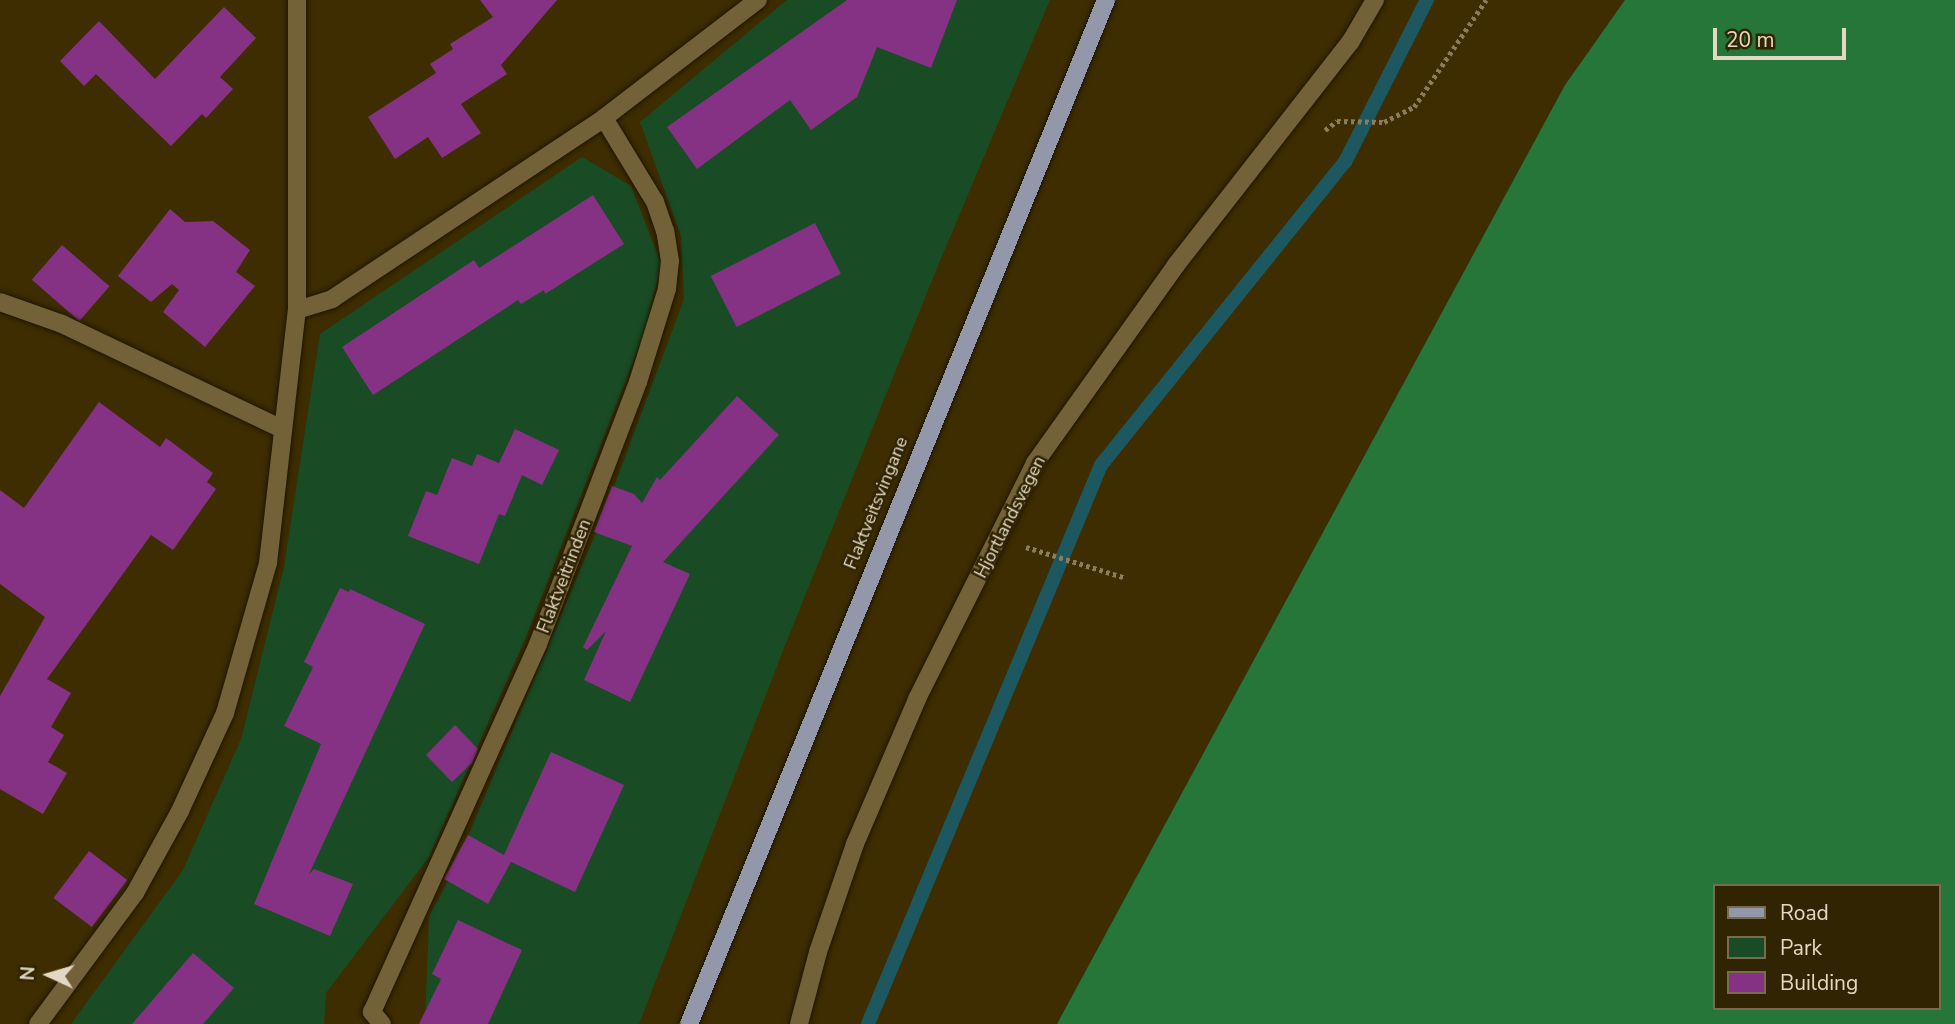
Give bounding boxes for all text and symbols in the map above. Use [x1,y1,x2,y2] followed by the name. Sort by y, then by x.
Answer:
[1717,14,1850,58] scale bar
[1726,26,1775,54] text: 20 m
[840,434,912,572] street label: Flaktveitsvingane
[970,452,1050,582] street label: Hjortlandsvegen
[532,516,596,636] street label: Flaktveitrinden
[1714,884,1941,1010] legend
[1780,899,1829,927] text: Road
[1780,934,1822,962] text: Park
[14,940,84,1010] north arrow
[15,966,42,982] text: N
[1780,969,1858,997] text: Building

